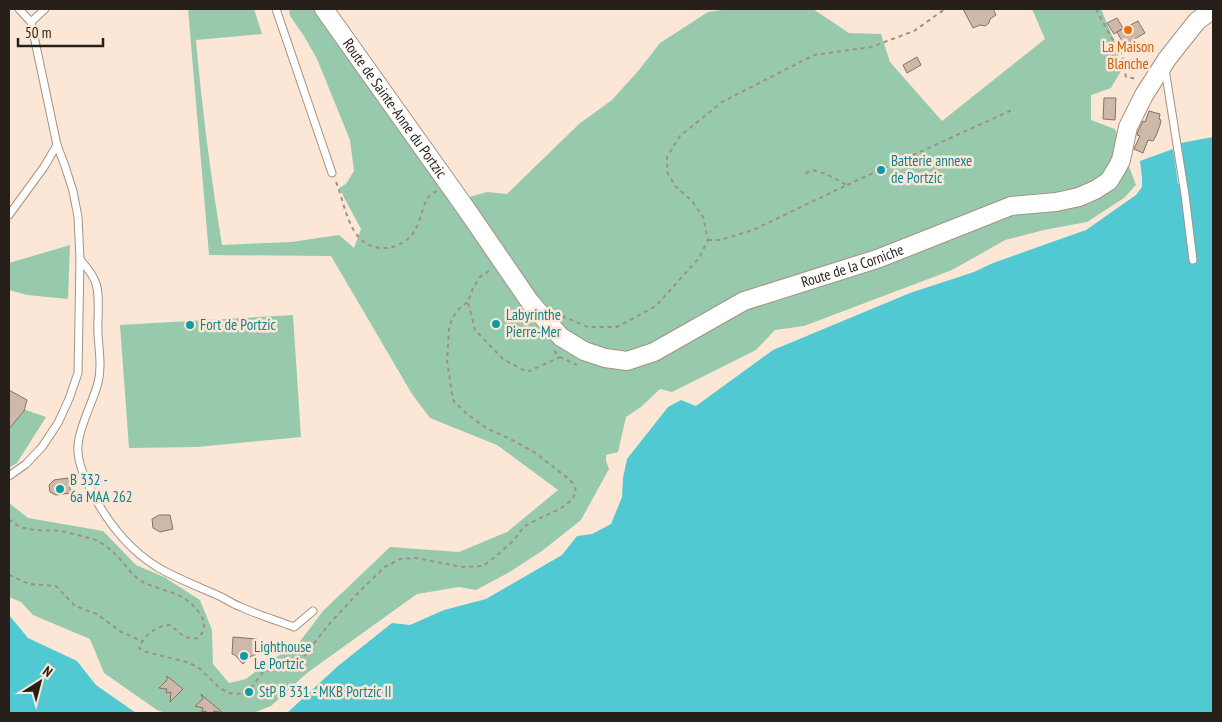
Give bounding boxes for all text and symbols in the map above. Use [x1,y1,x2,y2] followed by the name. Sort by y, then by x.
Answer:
[18,15,102,47] scale bar
[25,23,51,42] text: 50 m
[1122,24,1134,36] marker: La Maison Blanche
[339,35,452,182] street label: Route de Sainte-Anne du Portzic
[1102,37,1154,73] place label: La Maison Blanche
[891,151,972,187] place label: Batterie annexe de Portzic
[875,164,887,176] marker: Batterie annexe de Portzic
[799,239,906,291] street label: Route de la Corniche
[506,305,562,341] place label: Labyrinthe Pierre-Mer
[200,315,276,334] place label: Fort de Portzic
[490,318,502,330] marker: Labyrinthe Pierre-Mer
[184,319,196,331] marker: Fort de Portzic
[70,470,133,506] place label: B 332 - 6a MAA 262
[54,483,66,495] marker: B 332 - 6a MAA 262
[254,637,312,673] place label: Lighthouse Le Portzic
[238,650,250,662] marker: Lighthouse Le Portzic
[15,657,65,707] north arrow
[39,662,56,681] text: N
[259,682,392,701] place label: StP B 331 - MKB Portzic II
[243,686,255,698] marker: StP B 331 - MKB Portzic II

